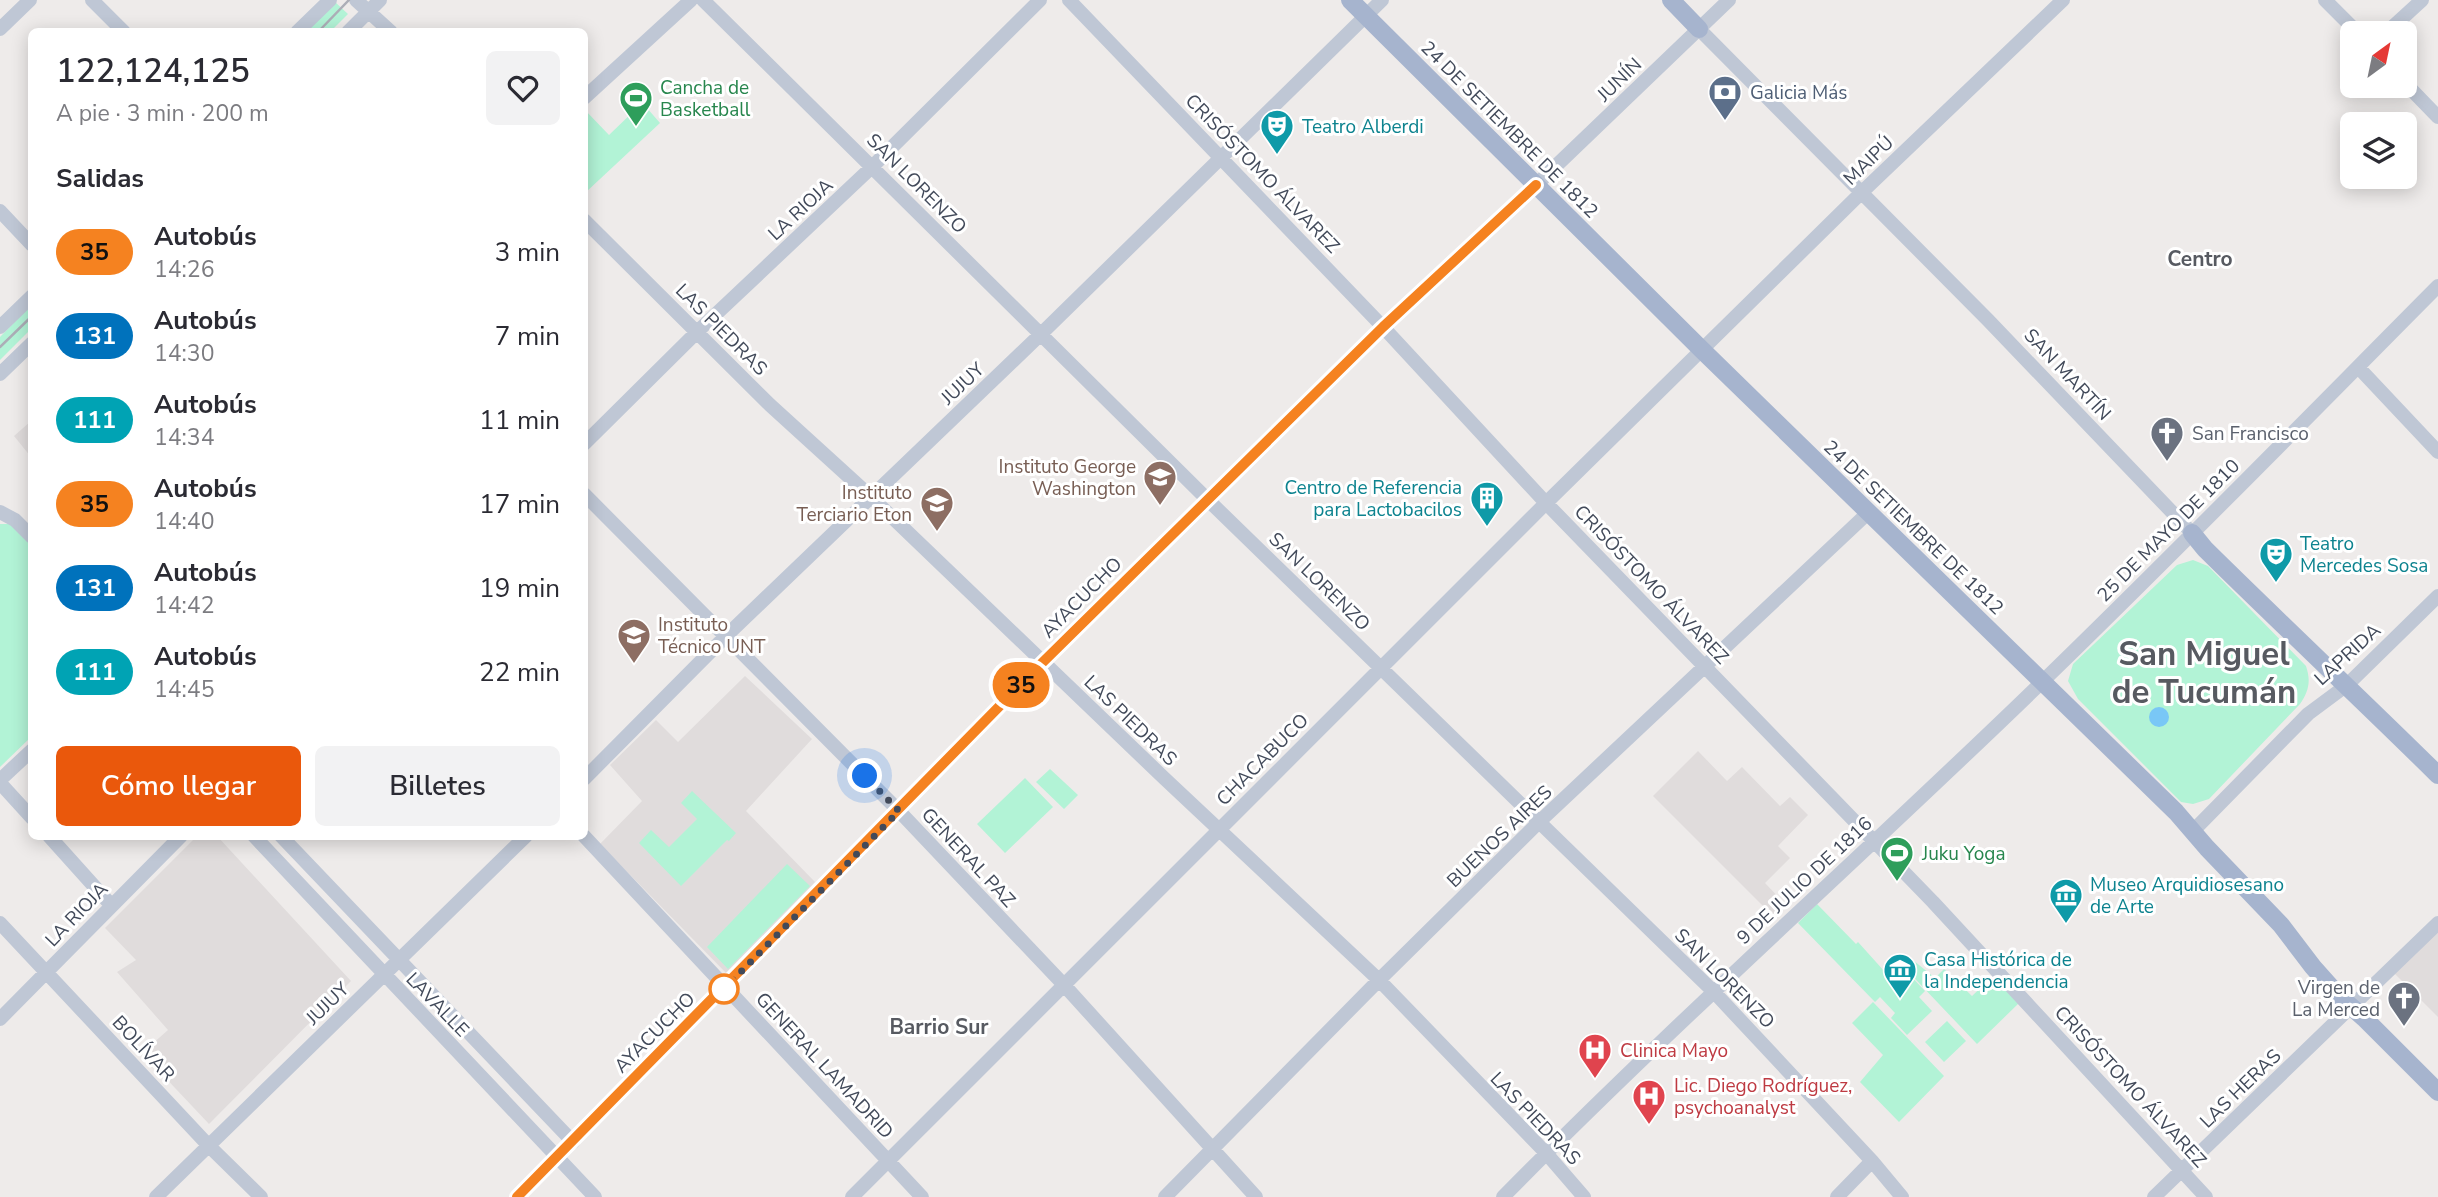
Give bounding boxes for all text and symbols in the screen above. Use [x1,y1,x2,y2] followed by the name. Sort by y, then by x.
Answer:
[2340,21,2417,98] north arrow
[2340,21,2417,189] map controls
[1415,35,1604,224] street label: 24 DE SETIEMBRE DE 1812
[56,49,250,94] text: 122,124,125
[486,51,560,125] button: heart
[1591,52,1648,108] street label: JUNÍN
[1706,73,1744,122] bank icon: Galicia Más
[660,75,751,123] place label: Cancha de Basketball
[617,79,655,128] sports icon: Cancha de Basketball
[1750,80,1848,106] place label: Galicia Más
[1179,88,1345,259] street label: CRISÓSTOMO ÁLVAREZ
[56,98,269,129] text: A pie · 3 min · 200 m
[1258,107,1296,156] theatre icon: Teatro Alberdi
[2340,112,2417,189] button: layers
[1302,114,1424,140] place label: Teatro Alberdi
[860,128,972,240] street label: SAN LORENZO
[1838,130,1900,191] street label: MAIPÚ
[56,161,144,196] text: Salidas
[762,173,839,247] street label: LA RIOJA
[154,219,257,254] text: Autobús
[495,235,560,270] text: 3 min
[80,236,109,268] text: 35
[2167,245,2233,273] district label: Centro
[154,254,214,285] text: 14:26
[670,278,773,381] street label: LAS PIEDRAS
[154,303,257,338] text: Autobús
[495,319,560,354] text: 7 min
[73,320,116,352] text: 131
[2018,323,2117,426] street label: SAN MARTÍN
[154,338,214,369] text: 14:30
[935,356,991,411] street label: JUJUY
[154,387,257,422] text: Autobús
[479,403,560,438] text: 11 min
[73,404,116,436] text: 111
[2148,414,2186,463] church icon: San Francisco
[2192,421,2309,447] place label: San Francisco
[154,422,214,453] text: 14:34
[1818,435,2009,621] street label: 24 DE SETIEMBRE DE 1812
[999,454,1136,502] place label: Instituto George Washington
[2092,454,2246,608] street label: 25 DE MAYO DE 1810
[1141,458,1179,507] school or university icon: Instituto George Washington
[154,471,257,506] text: Autobús
[1285,475,1462,523] place label: Centro de Referencia para Lactobacilos
[1468,479,1506,528] building icon: Centro de Referencia para Lactobacilos
[796,480,912,528] place label: Instituto Terciario Eton
[918,484,956,533] school or university icon: Instituto Terciario Eton
[479,487,560,522] text: 17 min
[80,488,109,520] text: 35
[1568,499,1734,670] street label: CRISÓSTOMO ÁLVAREZ
[154,506,214,537] text: 14:40
[1263,527,1376,637] street label: SAN LORENZO
[2300,531,2428,579] place label: Teatro Mercedes Sosa
[2257,535,2295,584] theatre icon: Teatro Mercedes Sosa
[1035,551,1128,644] street label: AYACUCHO
[154,555,257,590] text: Autobús
[479,571,560,606] text: 19 min
[73,572,116,604] text: 131
[154,590,214,621] text: 14:42
[658,612,766,660] place label: Instituto Técnico UNT
[615,616,653,665] school or university icon: Instituto Técnico UNT
[2309,618,2387,692] street label: LAPRIDA
[2112,632,2296,715] district label: San Miguel de Tucumán
[154,639,257,674] text: Autobús
[479,655,560,690] text: 22 min
[73,656,116,688] text: 111
[990,662,1052,708] line badge: 35
[1007,669,1035,701] text: 35
[1078,670,1183,772] street label: LAS PIEDRAS
[154,674,214,705] text: 14:45
[1211,708,1315,812] street label: CHACABUCO
[56,746,301,826] button: Cómo llegar
[315,746,560,826] button: Billetes
[847,758,882,793] your location
[1441,780,1558,894] street label: BUENOS AIRES
[915,802,1021,913] street label: GENERAL PAZ
[1731,811,1878,950] street label: 9 DE JULIO DE 1816
[1878,834,1916,883] sports icon: Juku Yoga
[1921,841,2005,867] place label: Juku Yoga
[2090,872,2284,920] place label: Museo Arquidiosesano de Arte
[2047,876,2085,925] museum icon: Museo Arquidiosesano de Arte
[40,877,114,953] street label: LA RIOJA
[1668,923,1780,1035] street label: SAN LORENZO
[1924,947,2072,995] place label: Casa Histórica de la Independencia
[1881,951,1919,1000] museum icon: Casa Histórica de la Independencia
[400,967,475,1043] street label: LAVALLE
[709,974,739,1004] unlabelled marker
[2292,975,2380,1023] place label: Virgen de La Merced
[300,976,355,1031] street label: JUJUY
[2385,979,2423,1028] church icon: Virgen de La Merced
[608,986,701,1079] street label: AYACUCHO
[750,987,899,1144] street label: GENERAL LAMADRID
[2048,1000,2212,1173] street label: CRISÓSTOMO ÁLVAREZ
[106,1010,181,1087] street label: BOLÍVAR
[889,1013,989,1041] district label: Barrio Sur
[1576,1031,1614,1080] hospital icon: Clinica Mayo
[1620,1038,1728,1064] place label: Clinica Mayo
[2194,1043,2287,1134] street label: LAS HERAS
[1484,1066,1586,1171] street label: LAS PIEDRAS
[1674,1073,1852,1121] place label: Lic. Diego Rodríguez, psychoanalyst
[1630,1077,1668,1126] hospital icon: Lic. Diego Rodríguez, psychoanalyst

